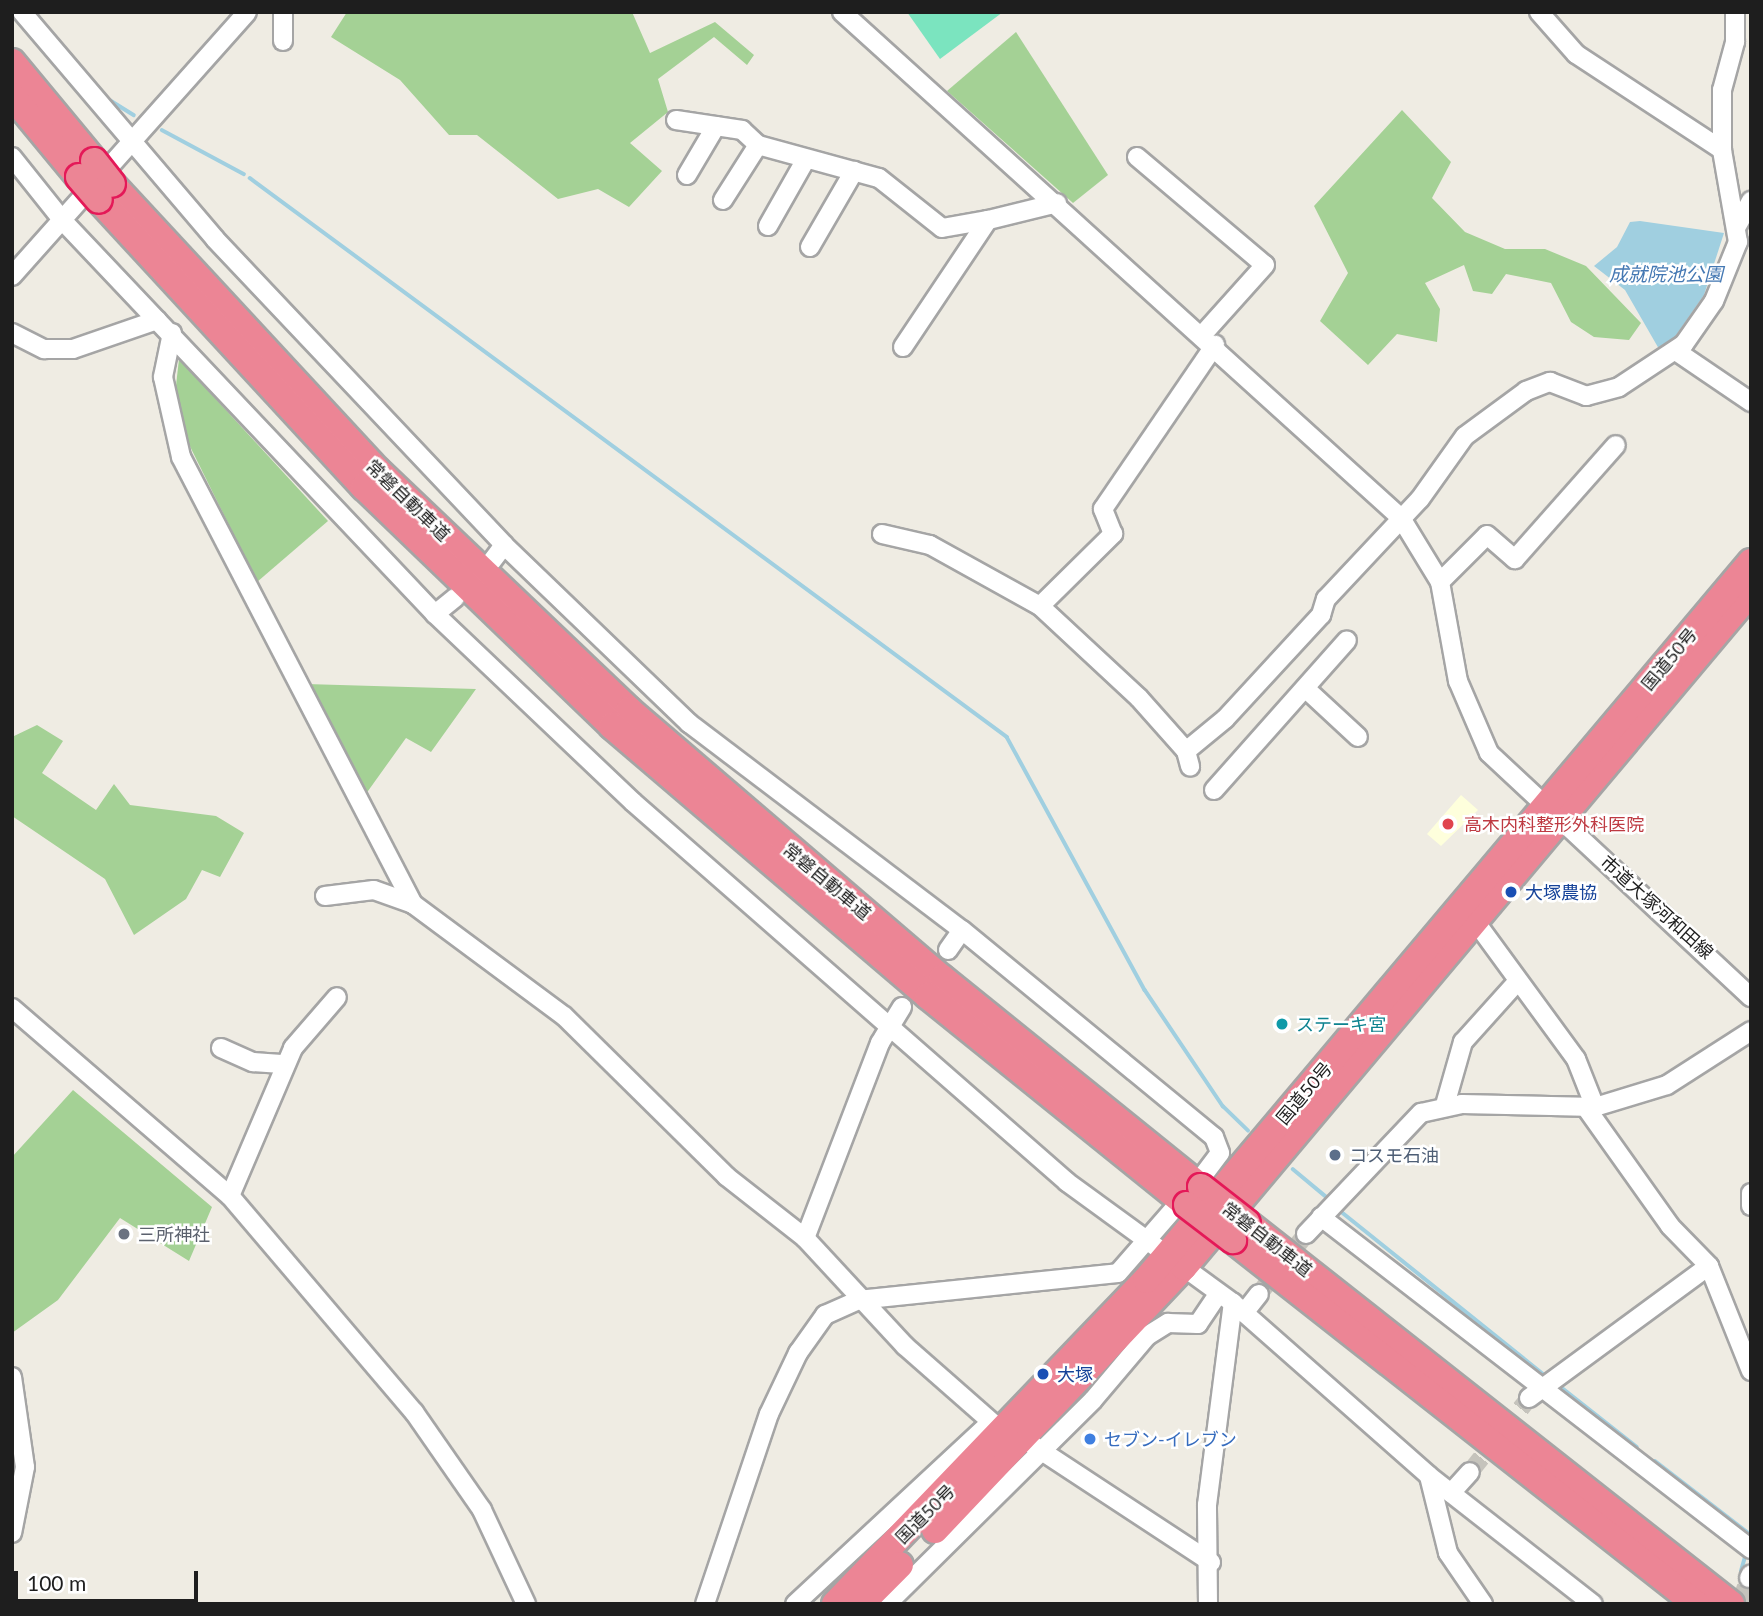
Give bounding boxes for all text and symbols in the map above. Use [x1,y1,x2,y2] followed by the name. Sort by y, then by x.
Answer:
[1609,263,1723,285] water label: 成就院池公園
[362,455,454,545] street label: 常磐自動車道
[1637,623,1701,695] street label: 国道50号
[1464,813,1644,835] place label: 高木内科整形外科医院
[1438,814,1458,834] marker: 高木内科整形外科医院
[779,838,875,924] street label: 常磐自動車道
[1596,851,1718,963] street label: 市道大塚河和田線
[1525,881,1597,903] place label: 大塚農協
[1503,884,1519,900] marker: 大塚農協
[1296,1013,1386,1035] place label: ステーキ宮
[1274,1016,1290,1032] marker: ステーキ宮
[1272,1057,1336,1129] street label: 国道50号
[1349,1144,1439,1166] place label: コスモ石油
[1327,1147,1343,1163] marker: コスモ石油
[1218,1197,1316,1281] street label: 常磐自動車道
[138,1223,210,1245] place label: 三所神社
[116,1226,132,1242] marker: 三所神社
[1057,1363,1093,1385] place label: 大塚
[1035,1366,1051,1382] marker: 大塚
[1104,1428,1237,1450] place label: セブン-イレブン
[1082,1431,1098,1447] marker: セブン-イレブン
[891,1480,959,1548] street label: 国道50号
[18,1556,201,1600] scale bar
[27,1570,86,1595] text: 100 m

